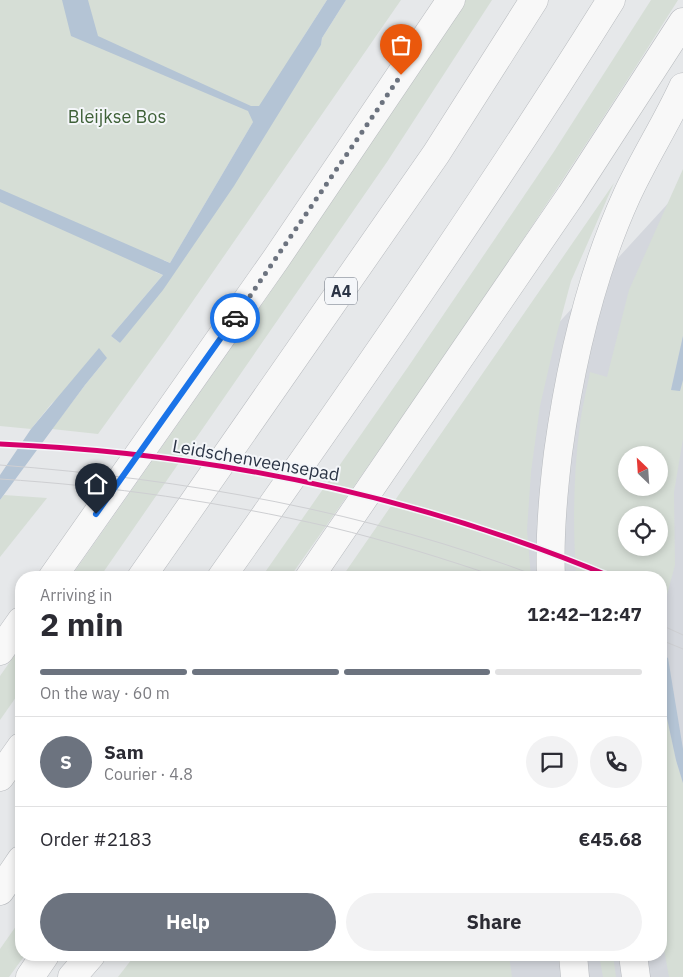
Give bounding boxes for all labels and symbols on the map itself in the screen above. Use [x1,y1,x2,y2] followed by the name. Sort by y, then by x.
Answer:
[380,24,422,75] pin
[68,105,166,128] park label: Bleijkse Bos
[325,278,357,304] road number: A4
[210,293,260,343] courier
[171,434,341,486] street label: Leidschenveensepad
[618,446,668,496] north arrow
[75,463,117,514] pin

